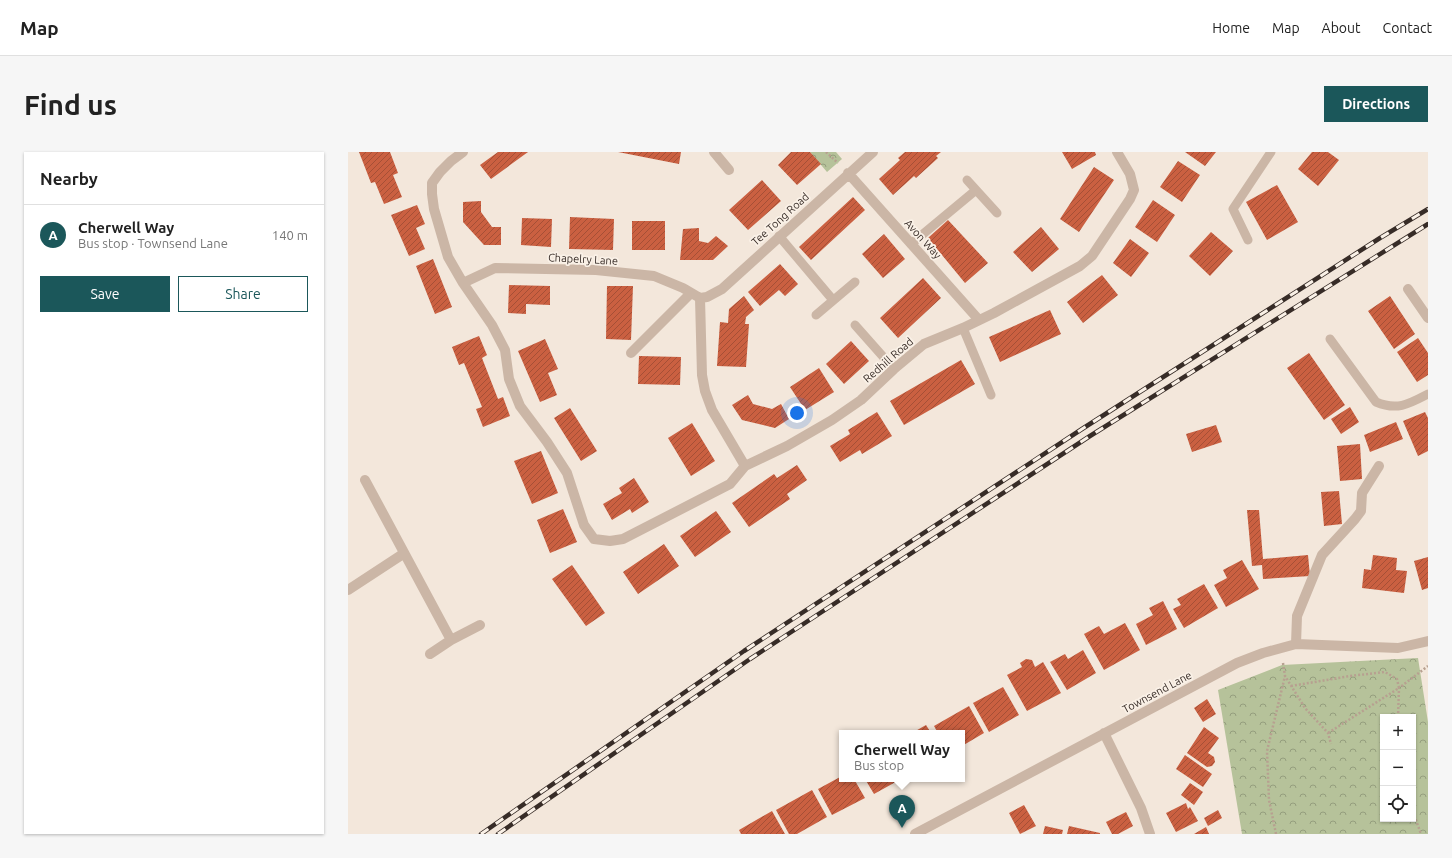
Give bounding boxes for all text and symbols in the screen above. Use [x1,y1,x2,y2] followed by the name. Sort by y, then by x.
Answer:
[20,17,59,39] text: Map
[1212,20,1250,36] text: Home
[1272,20,1300,36] text: Map
[1322,20,1361,36] text: About
[1383,20,1432,36] text: Contact
[1324,86,1428,122] button: Directions
[24,89,117,120] text: Find us
[40,169,98,188] text: Nearby
[749,190,811,248] street label: Tee Tong Road
[902,217,944,262] street label: Avon Way
[78,219,174,236] text: Cherwell Way
[48,228,58,242] text: A
[272,228,308,242] text: 140 m
[78,236,228,250] text: Bus stop · Townsend Lane
[548,251,618,267] street label: Chapelry Lane
[40,276,170,312] button: Save
[178,276,308,312] button: Share
[861,335,915,385] street label: Redhill Road
[787,403,807,423] your location
[1120,669,1194,715] street label: Townsend Lane
[1380,714,1416,822] map controls
[1380,714,1416,750] button: +
[839,730,965,782] popup
[854,741,950,758] text: Cherwell Way
[1380,750,1416,786] button: −
[854,758,904,772] text: Bus stop
[1380,786,1416,822] button: locate
[889,795,915,828] pin: A

